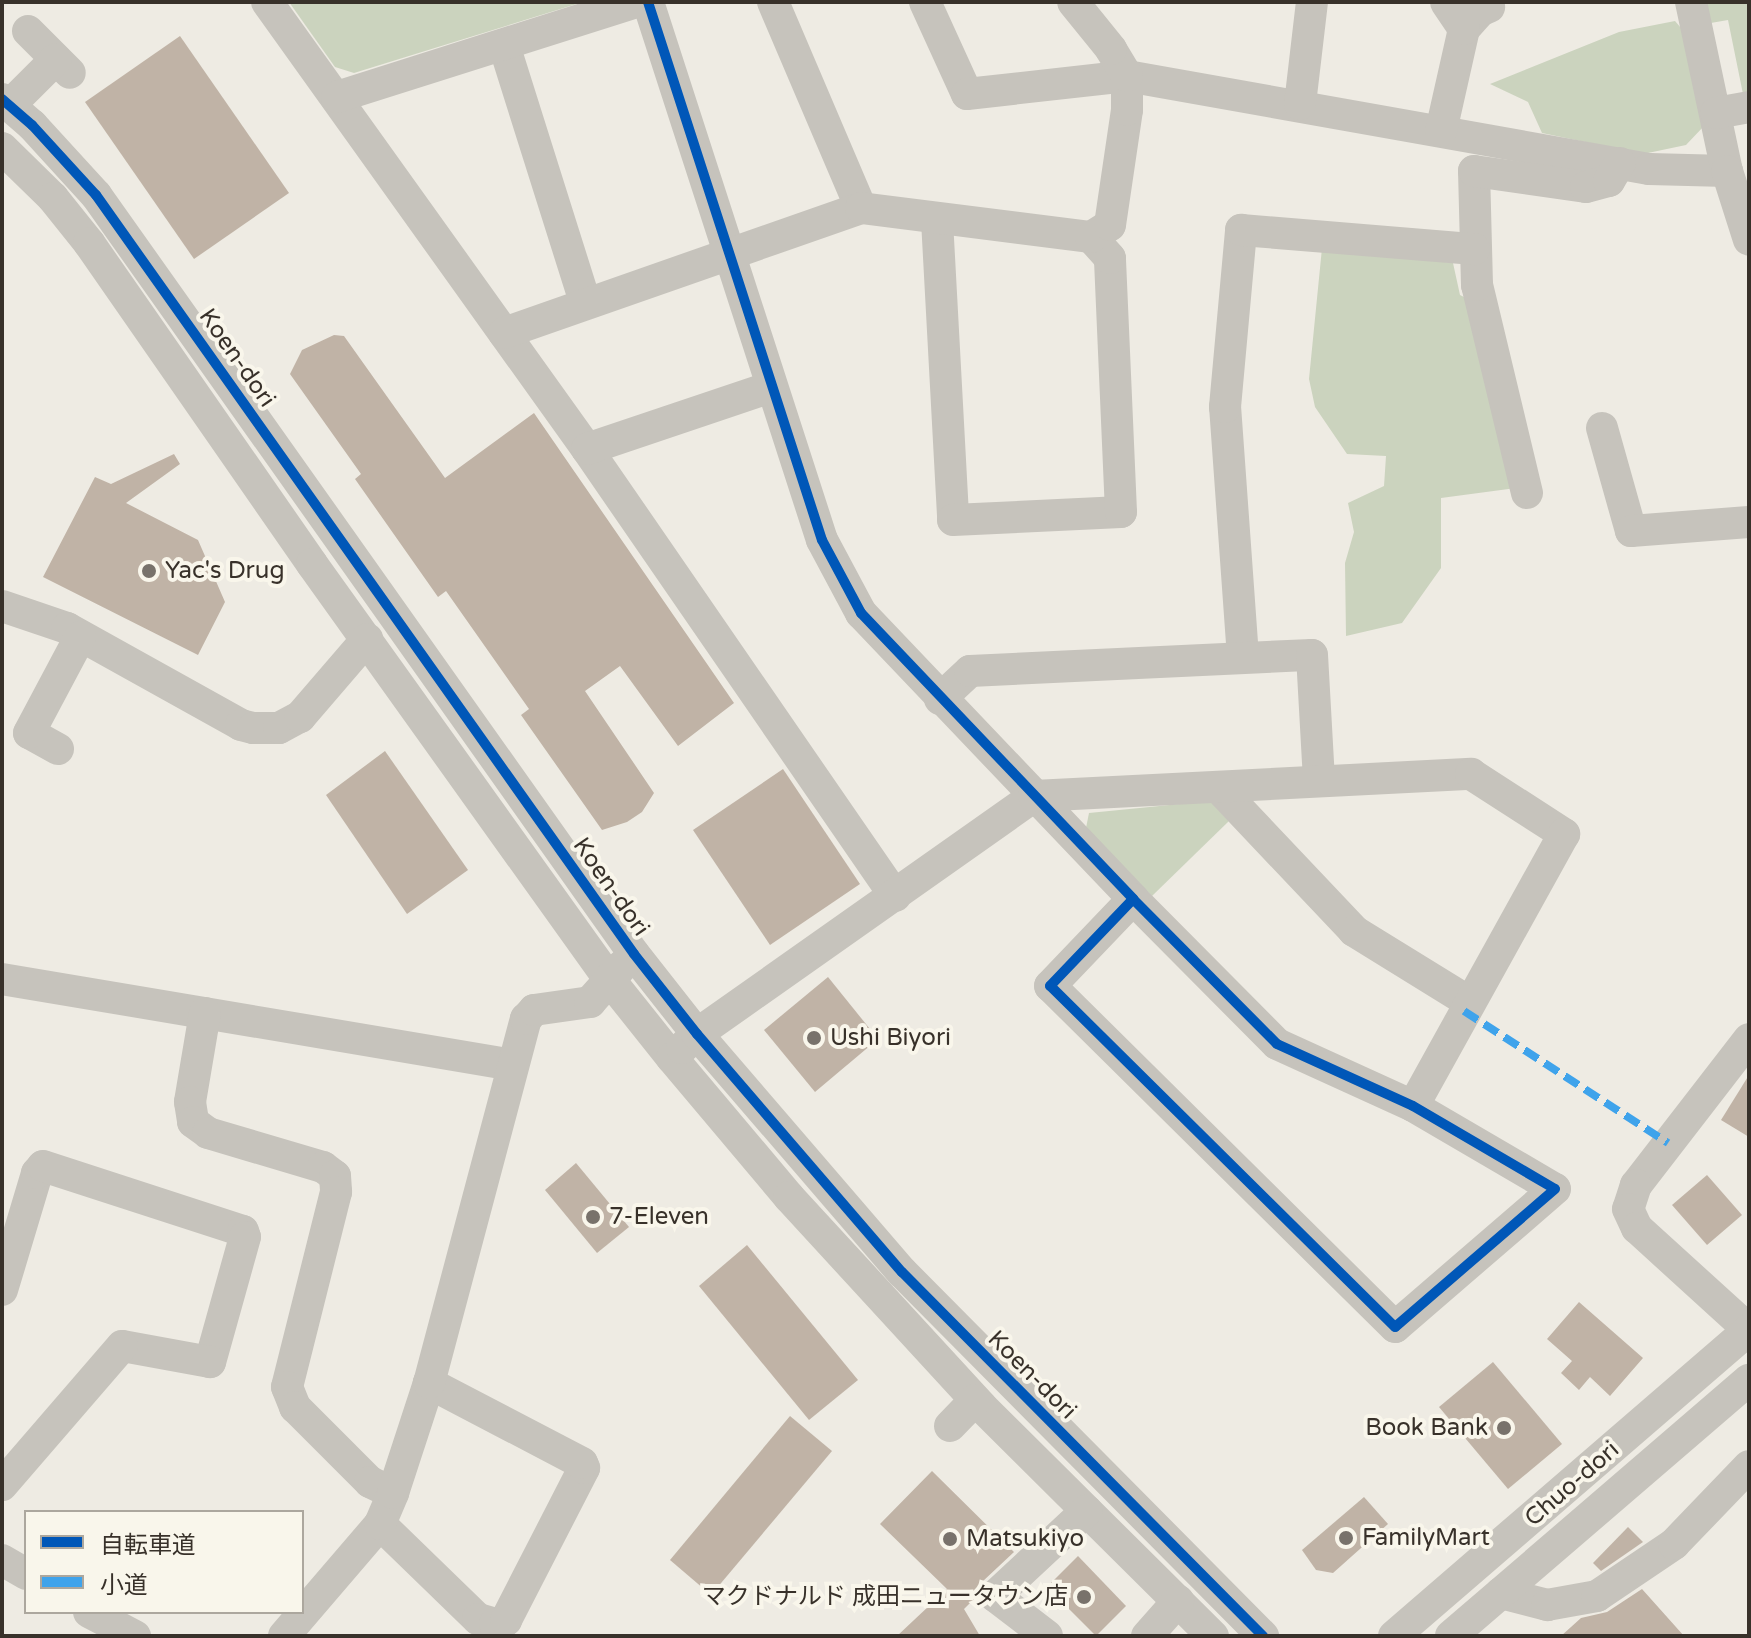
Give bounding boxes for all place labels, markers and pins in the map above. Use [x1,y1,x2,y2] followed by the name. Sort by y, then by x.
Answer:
[165,557,285,585] place label: Yac's Drug
[140,562,158,580] marker: Yac's Drug
[830,1024,951,1052] place label: Ushi Biyori
[805,1029,823,1047] marker: Ushi Biyori
[609,1203,709,1231] place label: 7-Eleven
[584,1208,602,1226] marker: 7-Eleven
[1365,1414,1488,1442] place label: Book Bank
[1495,1419,1513,1437] marker: Book Bank
[1362,1524,1490,1552] place label: FamilyMart
[966,1525,1084,1553] place label: Matsukiyo
[1337,1529,1355,1547] marker: FamilyMart
[941,1530,959,1548] marker: Matsukiyo
[702,1583,1068,1611] place label: マクドナルド 成田ニュータウン店
[1075,1588,1093,1606] marker: マクドナルド 成田ニュータウン店

